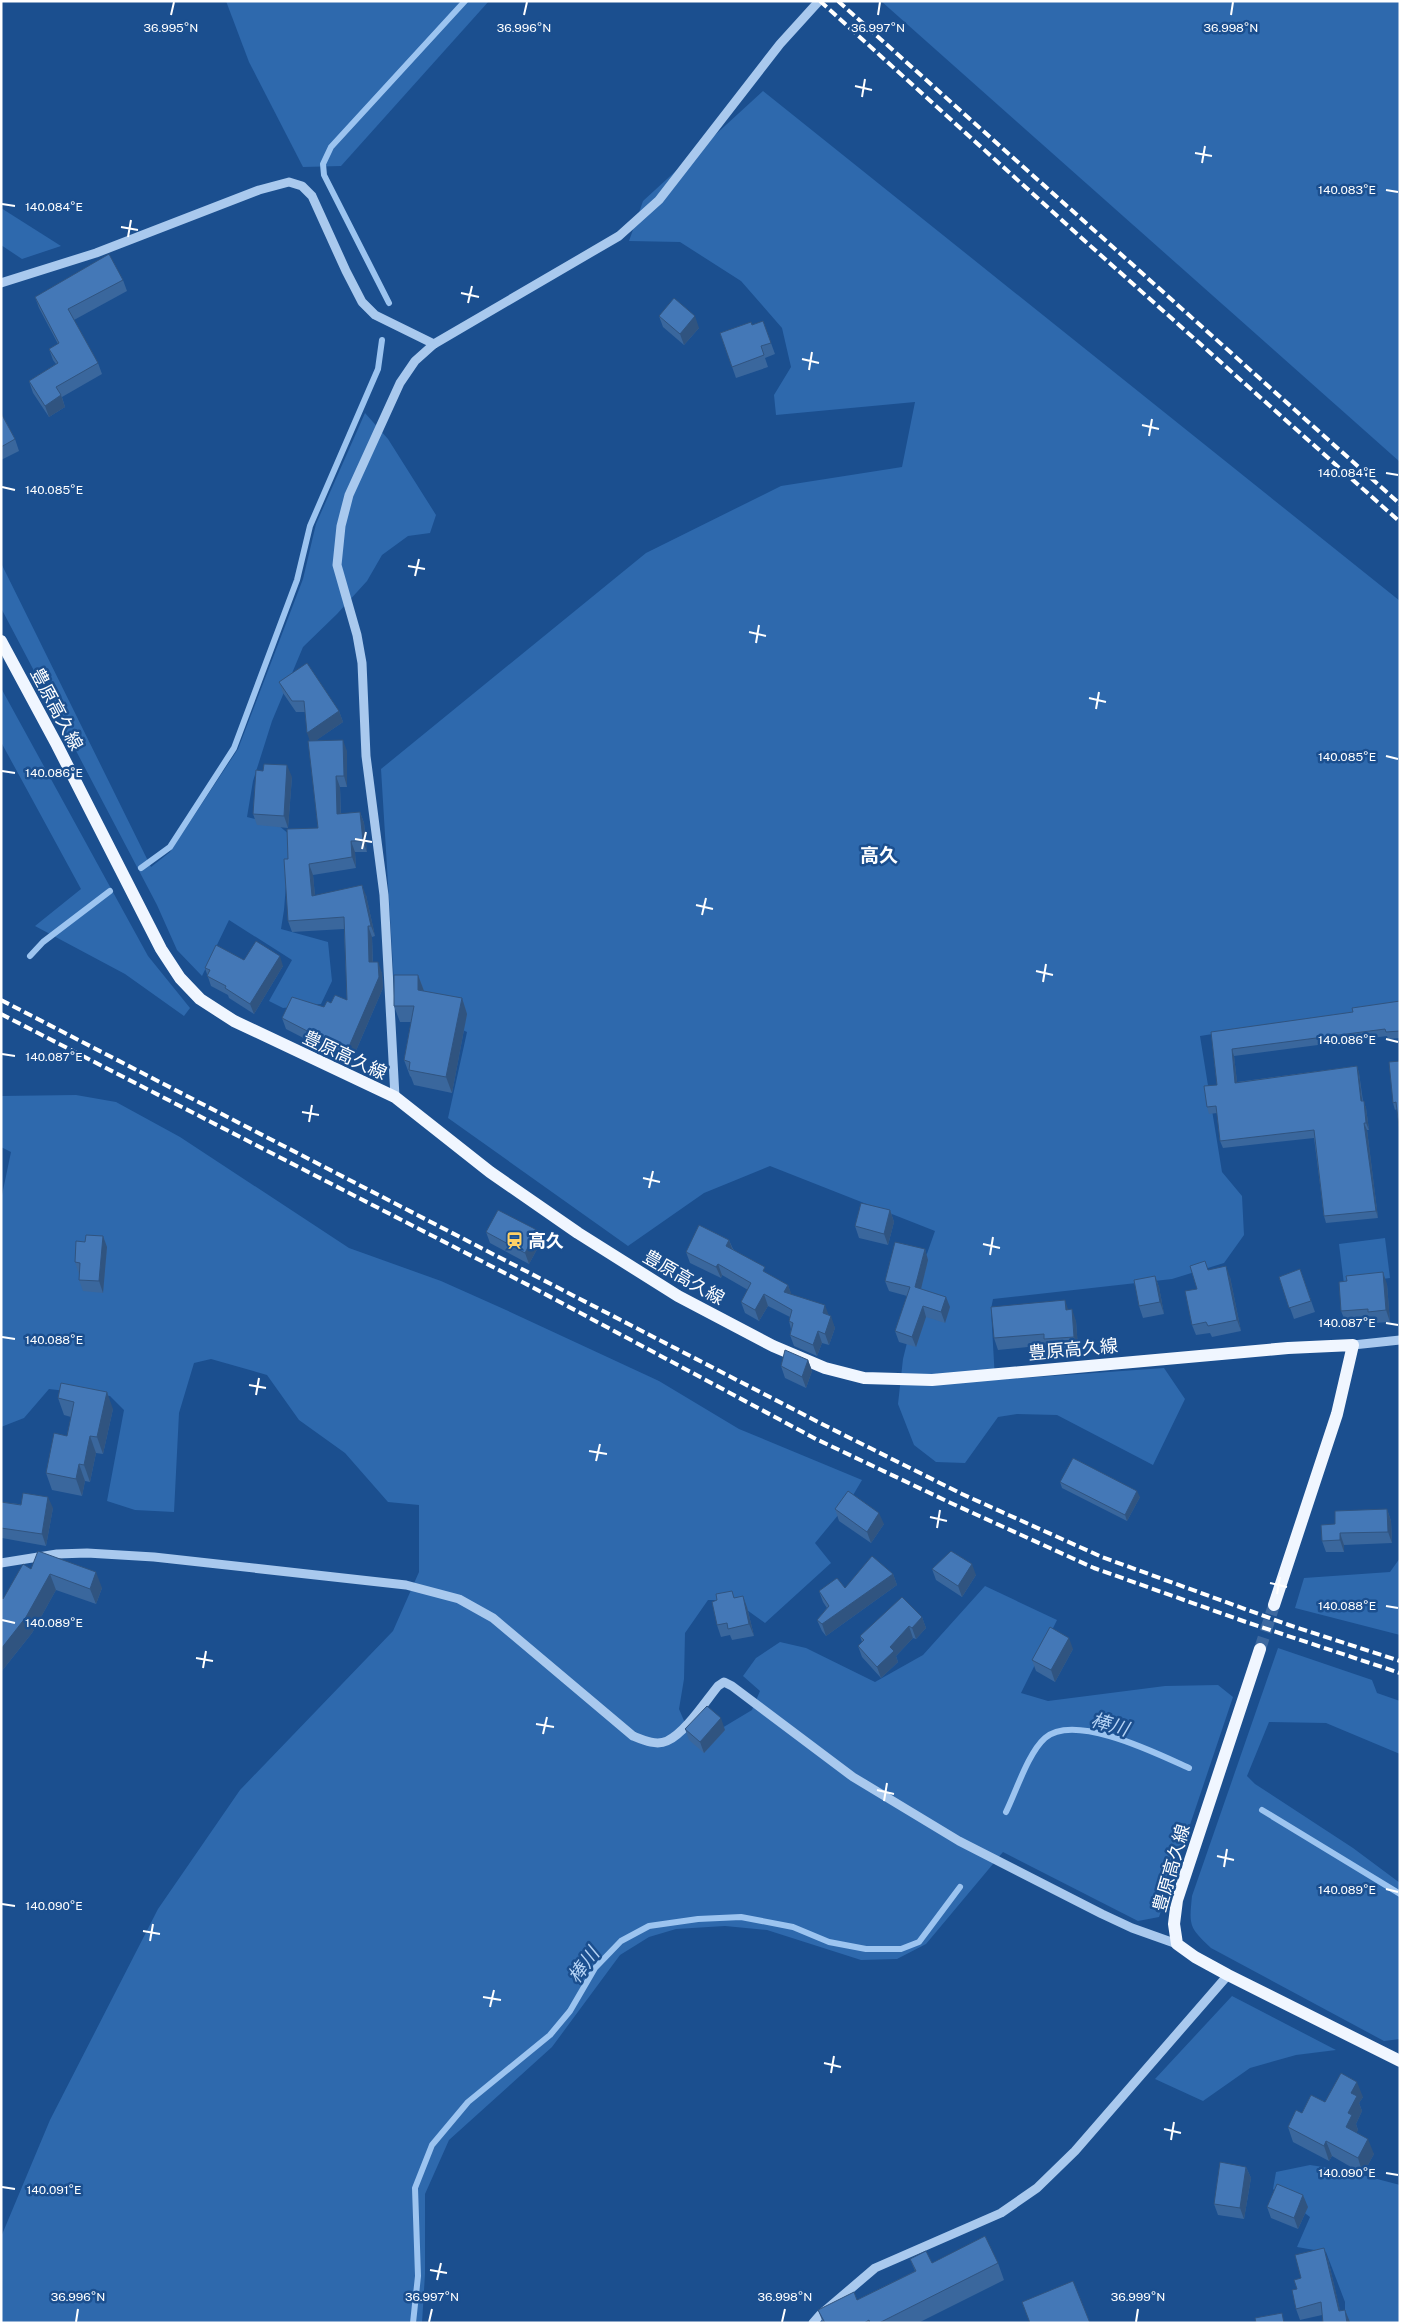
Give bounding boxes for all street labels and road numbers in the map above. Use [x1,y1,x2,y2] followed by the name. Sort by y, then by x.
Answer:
[27,664,87,754] street label: 豊原高久線
[300,1026,390,1084] street label: 豊原高久線
[640,1245,728,1309] street label: 豊原高久線
[1027,1335,1119,1363] street label: 豊原高久線
[1149,1822,1193,1914] street label: 豊原高久線

